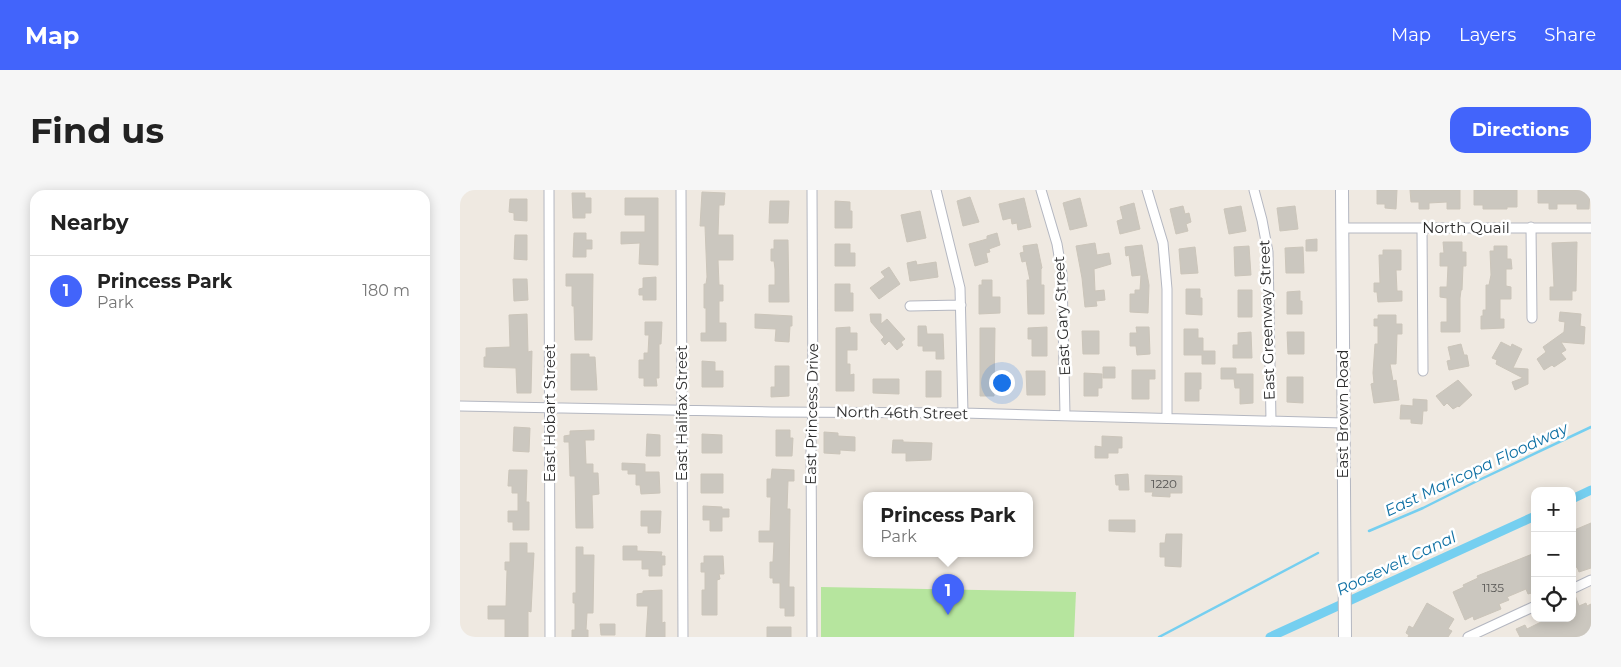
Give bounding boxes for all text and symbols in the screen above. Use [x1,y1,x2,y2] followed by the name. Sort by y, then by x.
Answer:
[25,21,79,50] text: Map
[1391,24,1431,46] text: Map
[1459,24,1516,46] text: Layers
[1544,24,1596,46] text: Share
[1450,107,1591,153] button: Directions
[30,109,164,152] text: Find us
[50,210,129,235] text: Nearby
[1422,218,1510,237] street label: North Quail
[1254,239,1279,401] street label: East Greenway Street
[1049,256,1074,376] street label: East Gary Street
[97,270,232,293] text: Princess Park
[63,281,69,300] text: 1
[362,281,410,300] text: 180 m
[97,293,134,312] text: Park
[801,343,822,485] street label: East Princess Drive
[540,344,559,482] street label: East Hobart Street
[672,345,691,481] street label: East Halifax Street
[1333,350,1352,478] street label: East Brown Road
[989,370,1015,396] your location
[836,402,968,423] street label: North 46th Street
[1382,418,1572,520] water label: East Maricopa Floodway
[1151,476,1177,491] house number: 1220
[1531,487,1576,622] map controls
[1531,487,1576,532] button: +
[863,492,1033,557] popup
[880,504,1016,527] text: Princess Park
[880,527,917,546] text: Park
[1333,527,1460,600] water label: Roosevelt Canal
[1531,532,1576,577] button: −
[932,574,964,615] pin: 1
[1531,577,1576,622] button: locate
[1482,580,1504,595] house number: 1135

